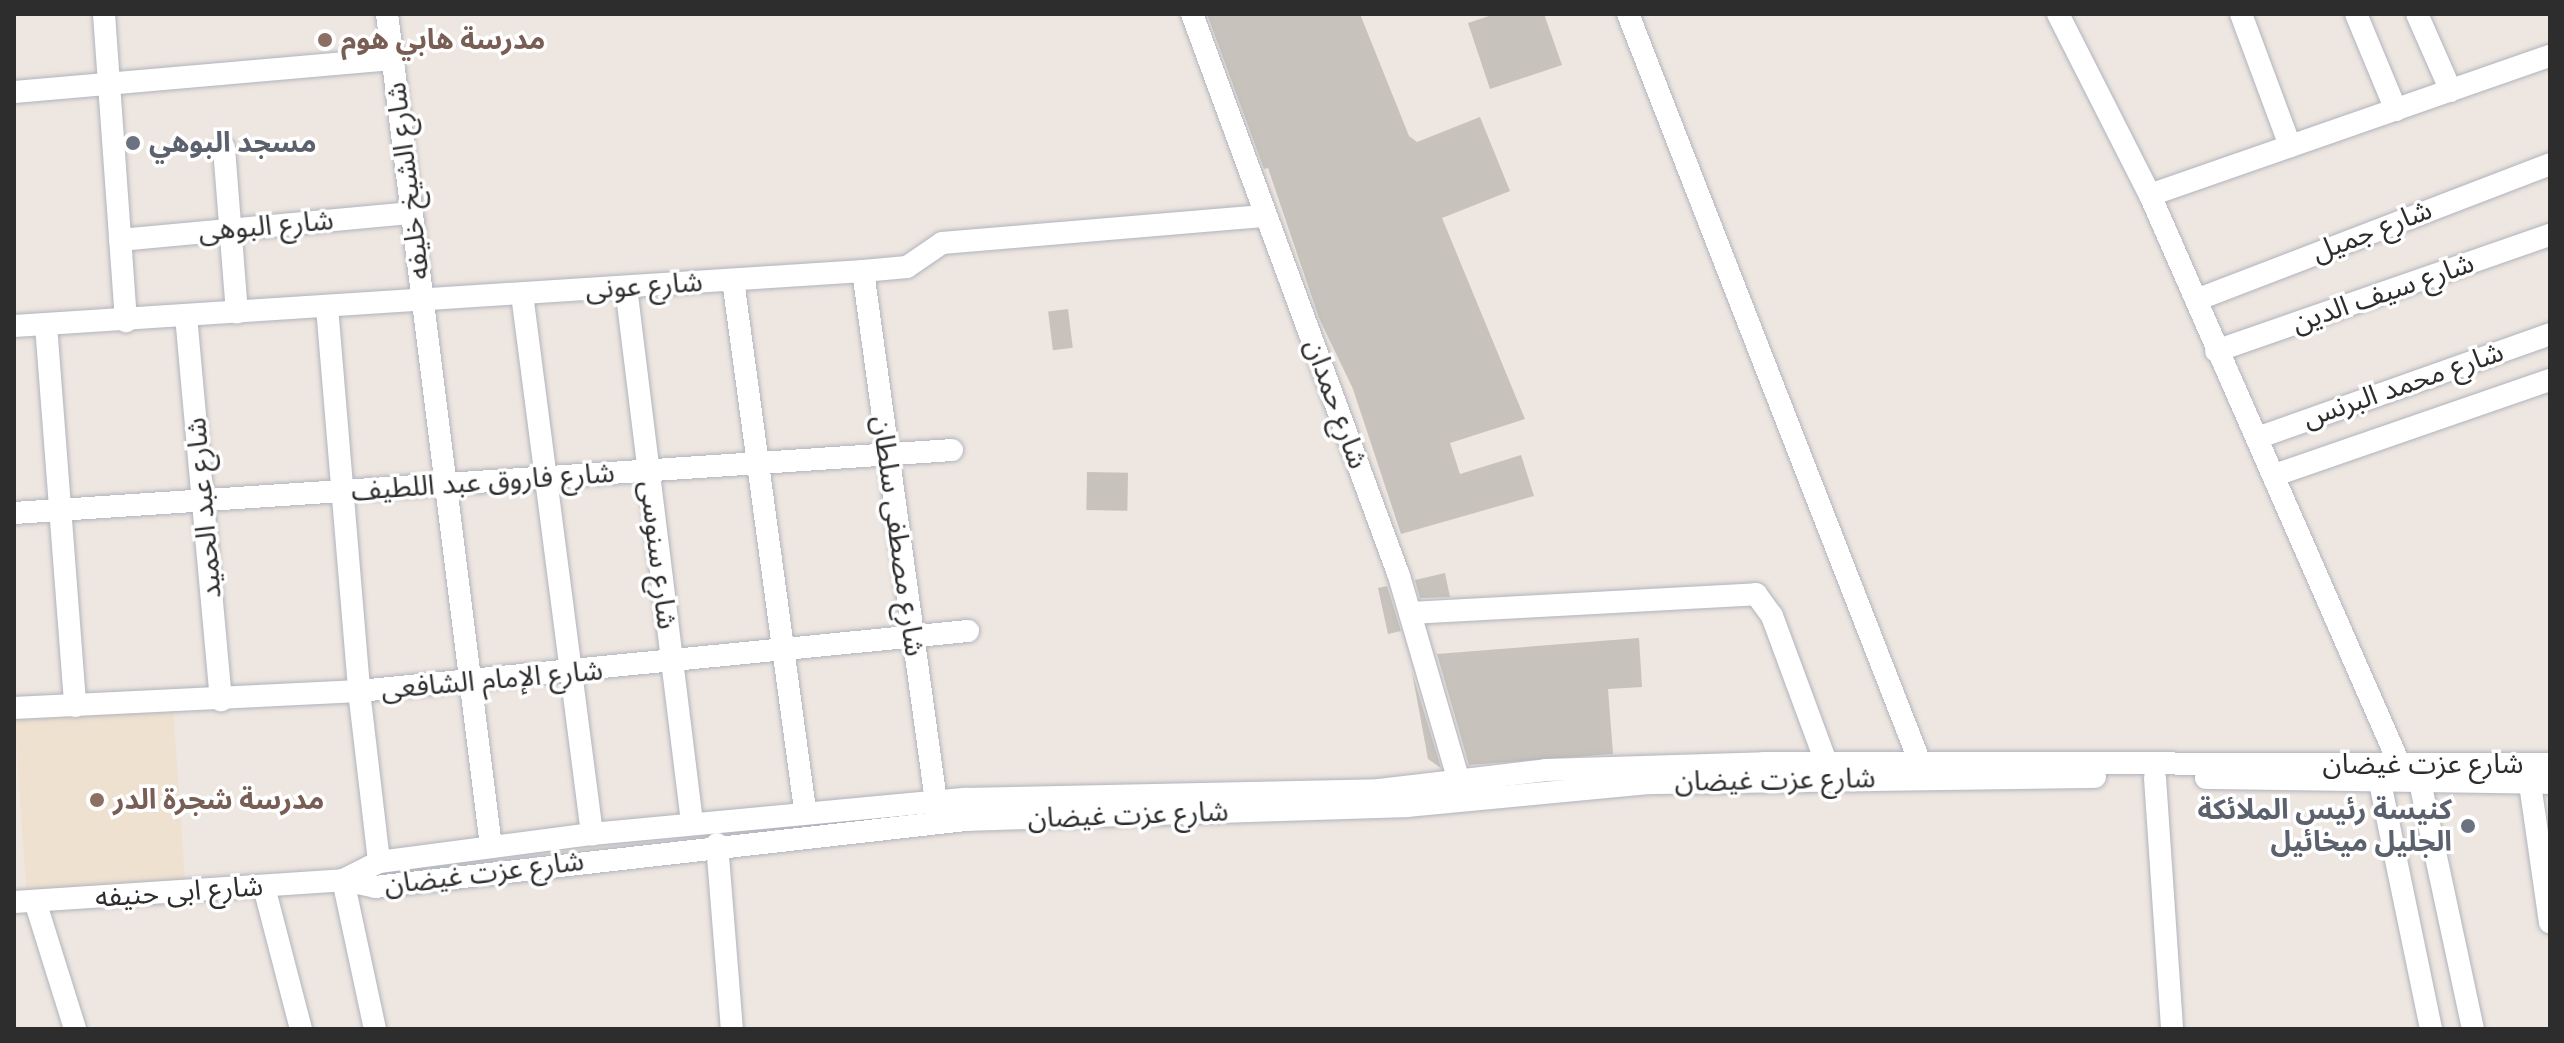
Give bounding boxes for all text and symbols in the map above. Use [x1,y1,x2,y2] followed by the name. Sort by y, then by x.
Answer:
[341,23,545,57] place label: مدرسة هابي هوم
[316,31,334,49] marker: مدرسة هابي هوم
[379,80,437,282] street label: شارع الشيخ خليفه
[149,126,316,160] place label: مسجد البوهي
[124,134,142,152] marker: مسجد البوهي
[2307,193,2437,269] street label: شارع جميل
[197,203,335,249] street label: شارع البوهى
[2288,246,2478,340] street label: شارع سيف الدين
[584,265,704,307] street label: شارع عونى
[1297,335,1375,473] street label: شارع حمدان
[2298,335,2508,435] street label: شارع محمد البرنس
[864,414,932,658] street label: شارع مصطفى سلطان
[179,416,229,600] street label: شارع عبد الحميد
[350,456,616,508] street label: شارع فاروق عبد اللطيف
[632,479,684,631] street label: شارع سنوسى
[380,654,604,706] street label: شارع الإمام الشافعى
[2323,747,2523,781] street label: شارع عزت غيضان
[1674,761,1876,799] street label: شارع عزت غيضان
[113,783,324,817] place label: مدرسة شجرة الدر
[88,791,106,809] marker: مدرسة شجرة الدر
[2197,793,2452,859] place label: كنيسة رئيس الملائكة الجليل ميخائيل
[1027,795,1229,835] street label: شارع عزت غيضان
[2459,817,2477,835] marker: كنيسة رئيس الملائكة الجليل ميخائيل
[382,844,586,902] street label: شارع عزت غيضان
[94,869,264,915] street label: شارع ابى حنيفه

